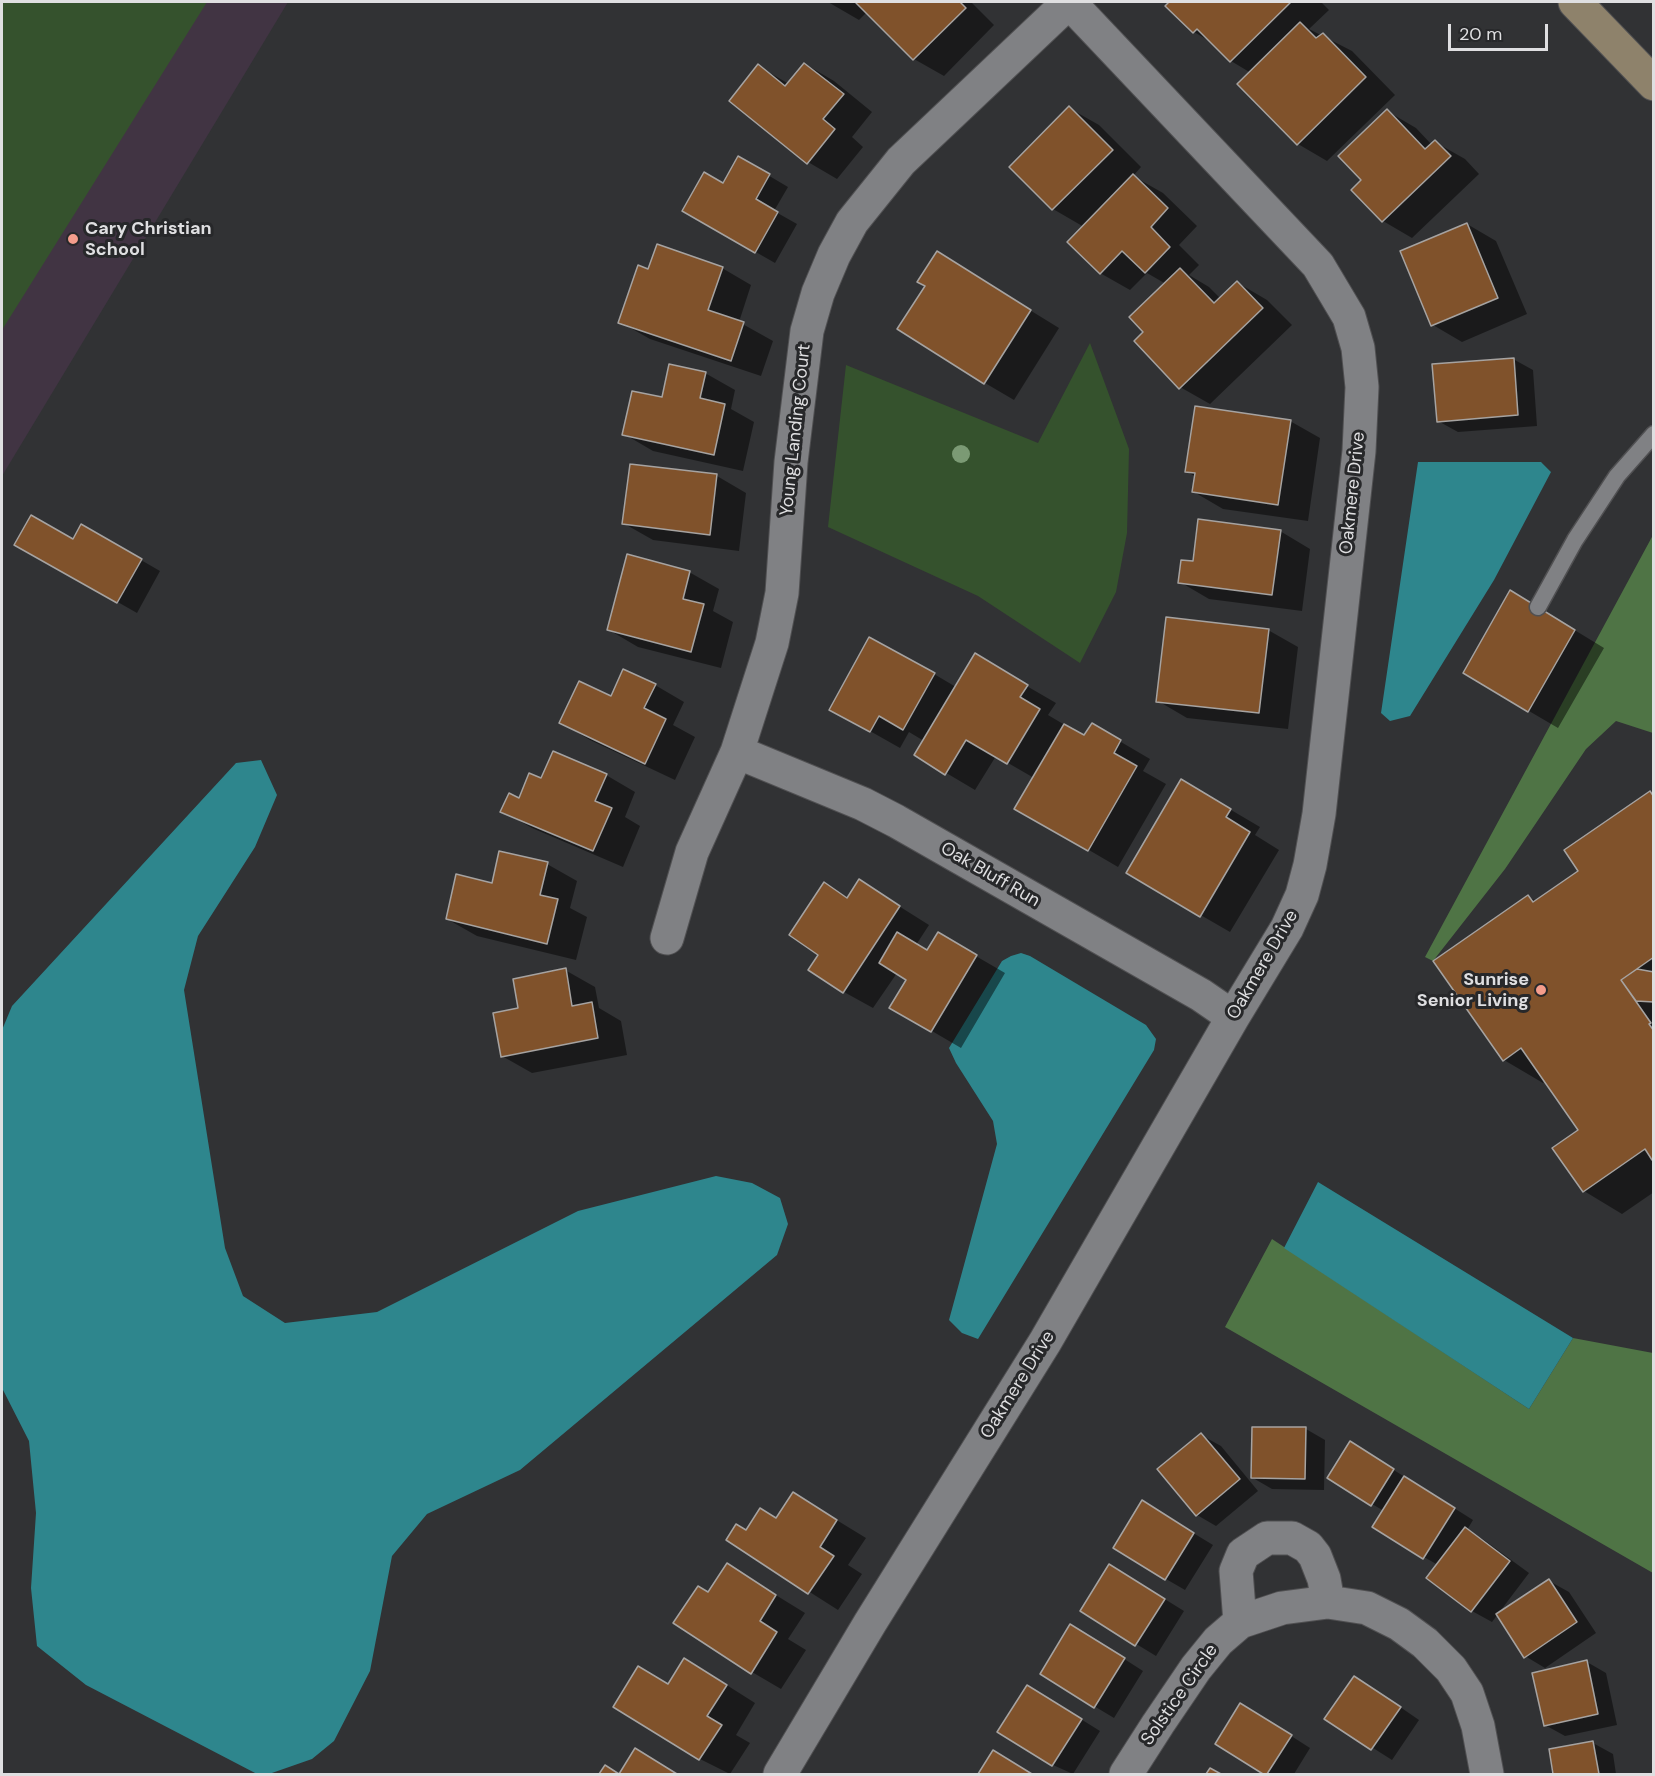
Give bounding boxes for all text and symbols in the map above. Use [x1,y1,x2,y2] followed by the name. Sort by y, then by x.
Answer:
[1451,12,1552,50] scale bar
[1459,22,1502,46] text: 20 m
[85,218,212,260] place label: Cary Christian School
[66,232,80,246] marker: Cary Christian School
[776,343,816,517] street label: Young Landing Court
[1336,431,1370,555] street label: Oakmere Drive
[936,838,1044,912] street label: Oak Bluff Run
[1223,906,1303,1024] street label: Oakmere Drive
[1417,969,1529,1012] place label: Sunrise Senior Living
[1534,983,1548,997] marker: Sunrise Senior Living
[976,1327,1060,1443] street label: Oakmere Drive
[1137,1640,1223,1750] street label: Solstice Circle

